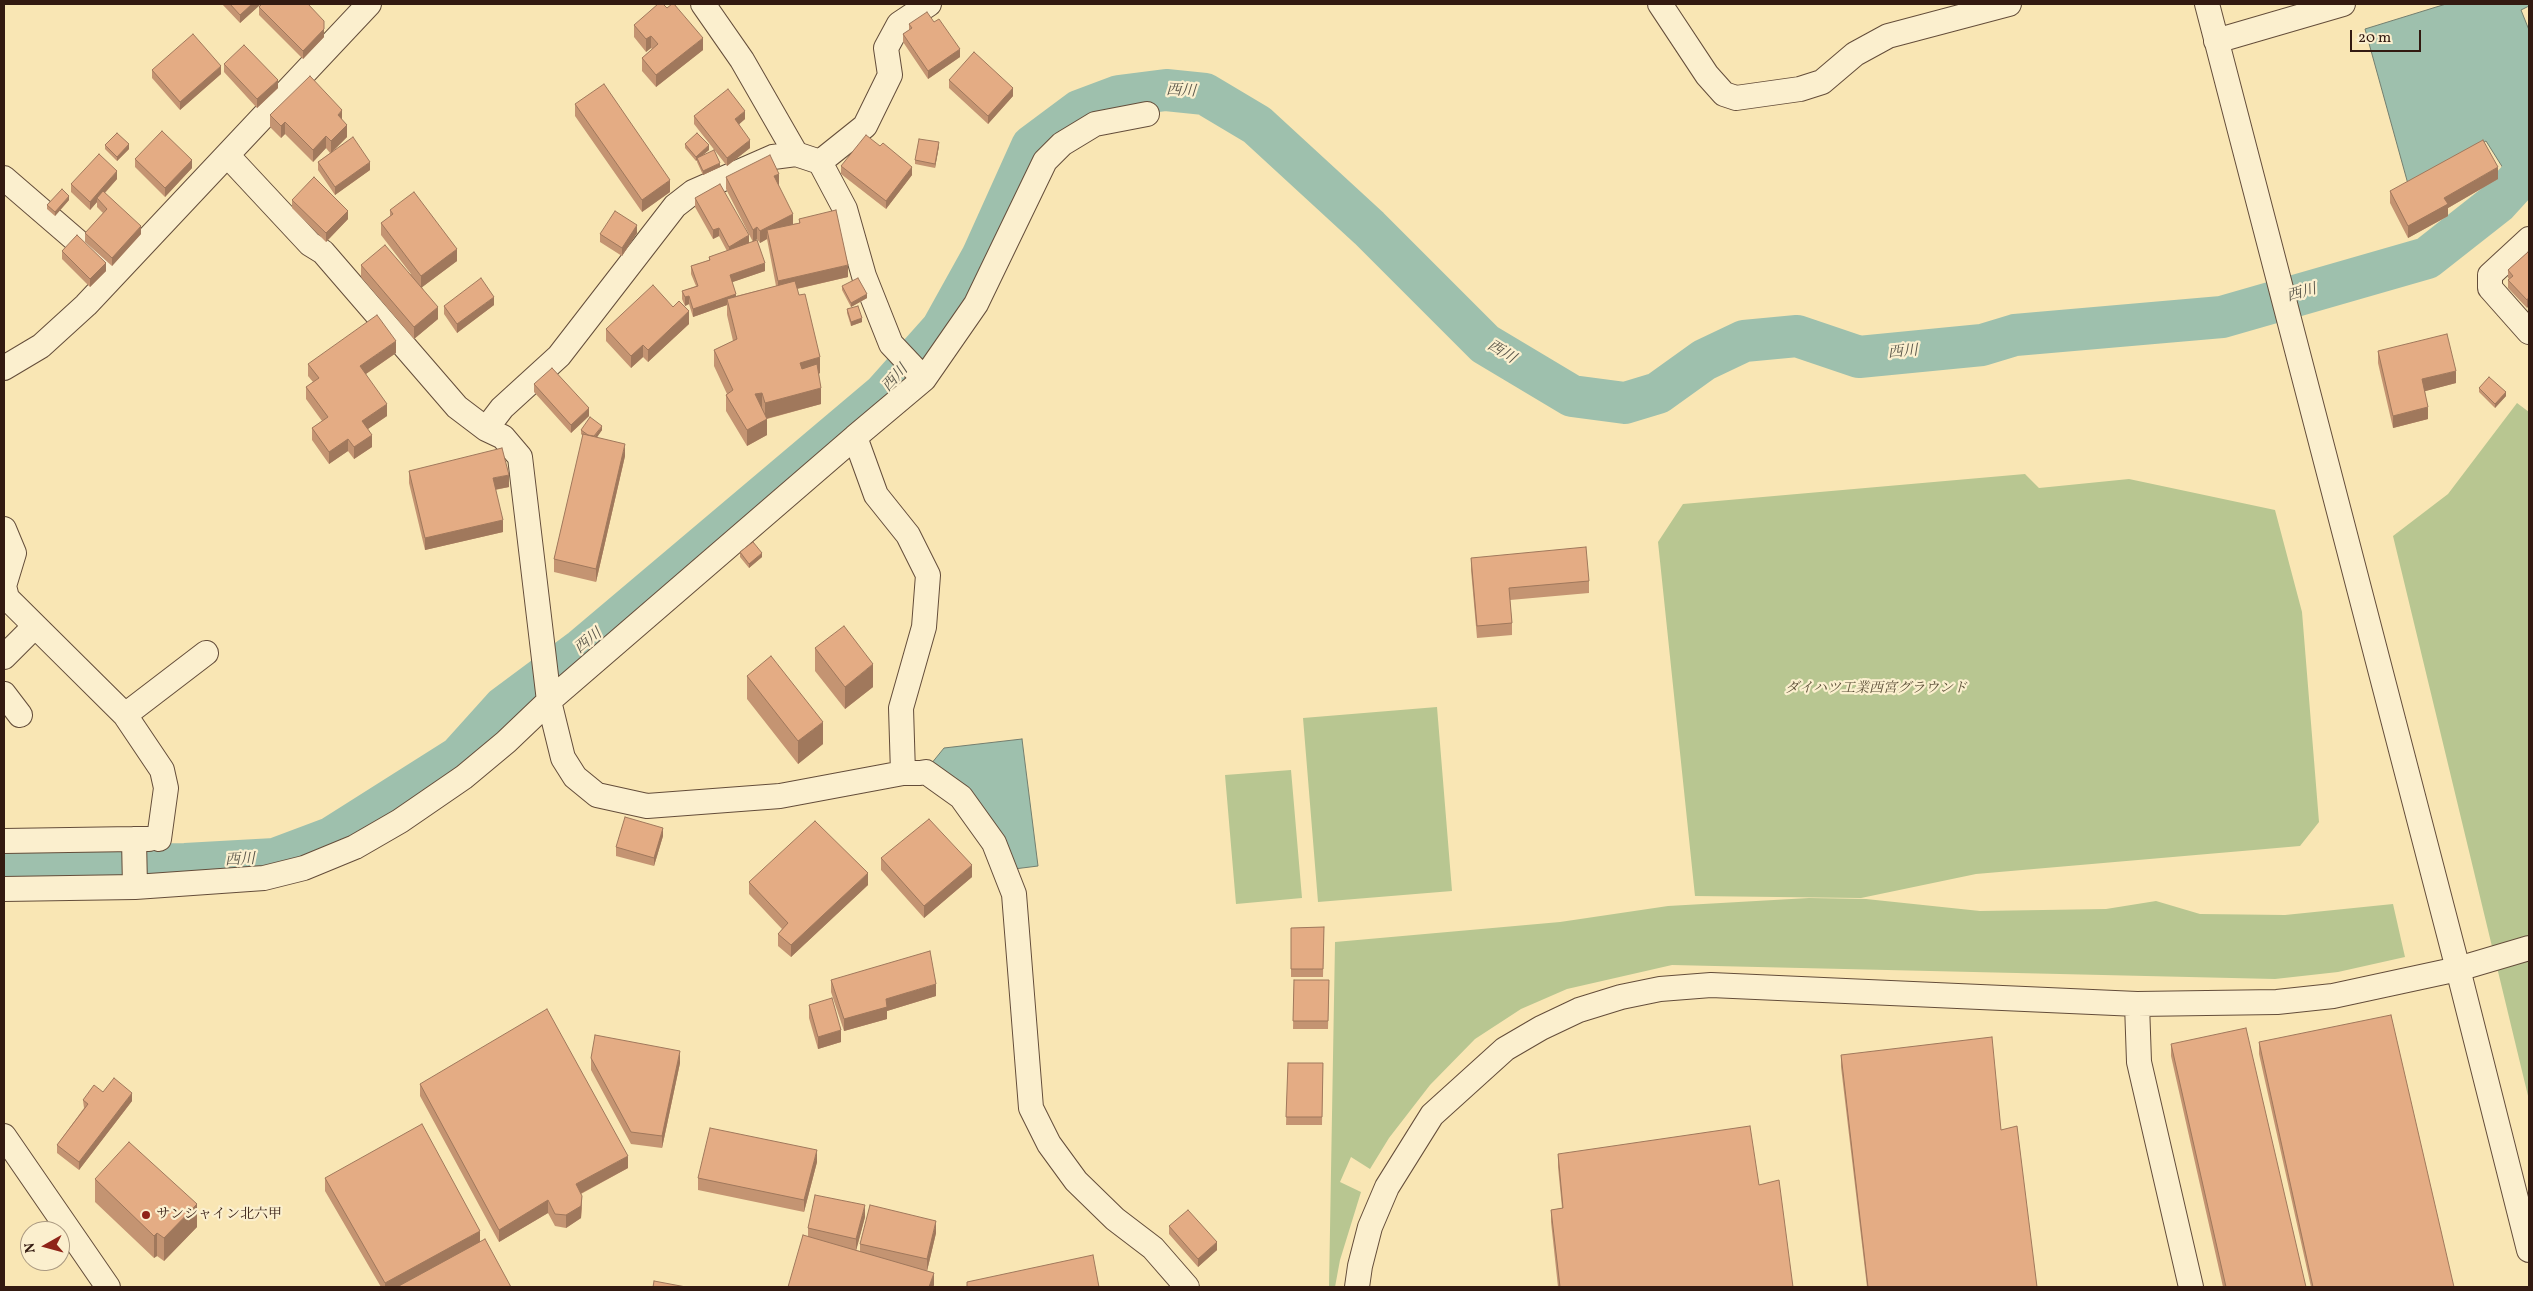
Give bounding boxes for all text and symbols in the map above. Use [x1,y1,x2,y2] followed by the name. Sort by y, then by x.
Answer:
[2353,20,2424,52] scale bar
[2358,28,2391,49] text: 20 m
[1166,82,1196,102] water label: 西川
[2285,281,2319,307] water label: 西川
[1484,337,1518,369] water label: 西川
[1887,343,1919,363] water label: 西川
[879,362,913,396] water label: 西川
[572,626,606,658] water label: 西川
[1785,681,1967,697] park label: ダイハツ工業西宮グラウンド
[225,851,255,871] water label: 西川
[156,1207,282,1223] place label: サンシャイン北六甲
[140,1209,152,1221] marker: サンシャイン北六甲
[20,1221,70,1271] north arrow
[21,1242,41,1254] text: N

